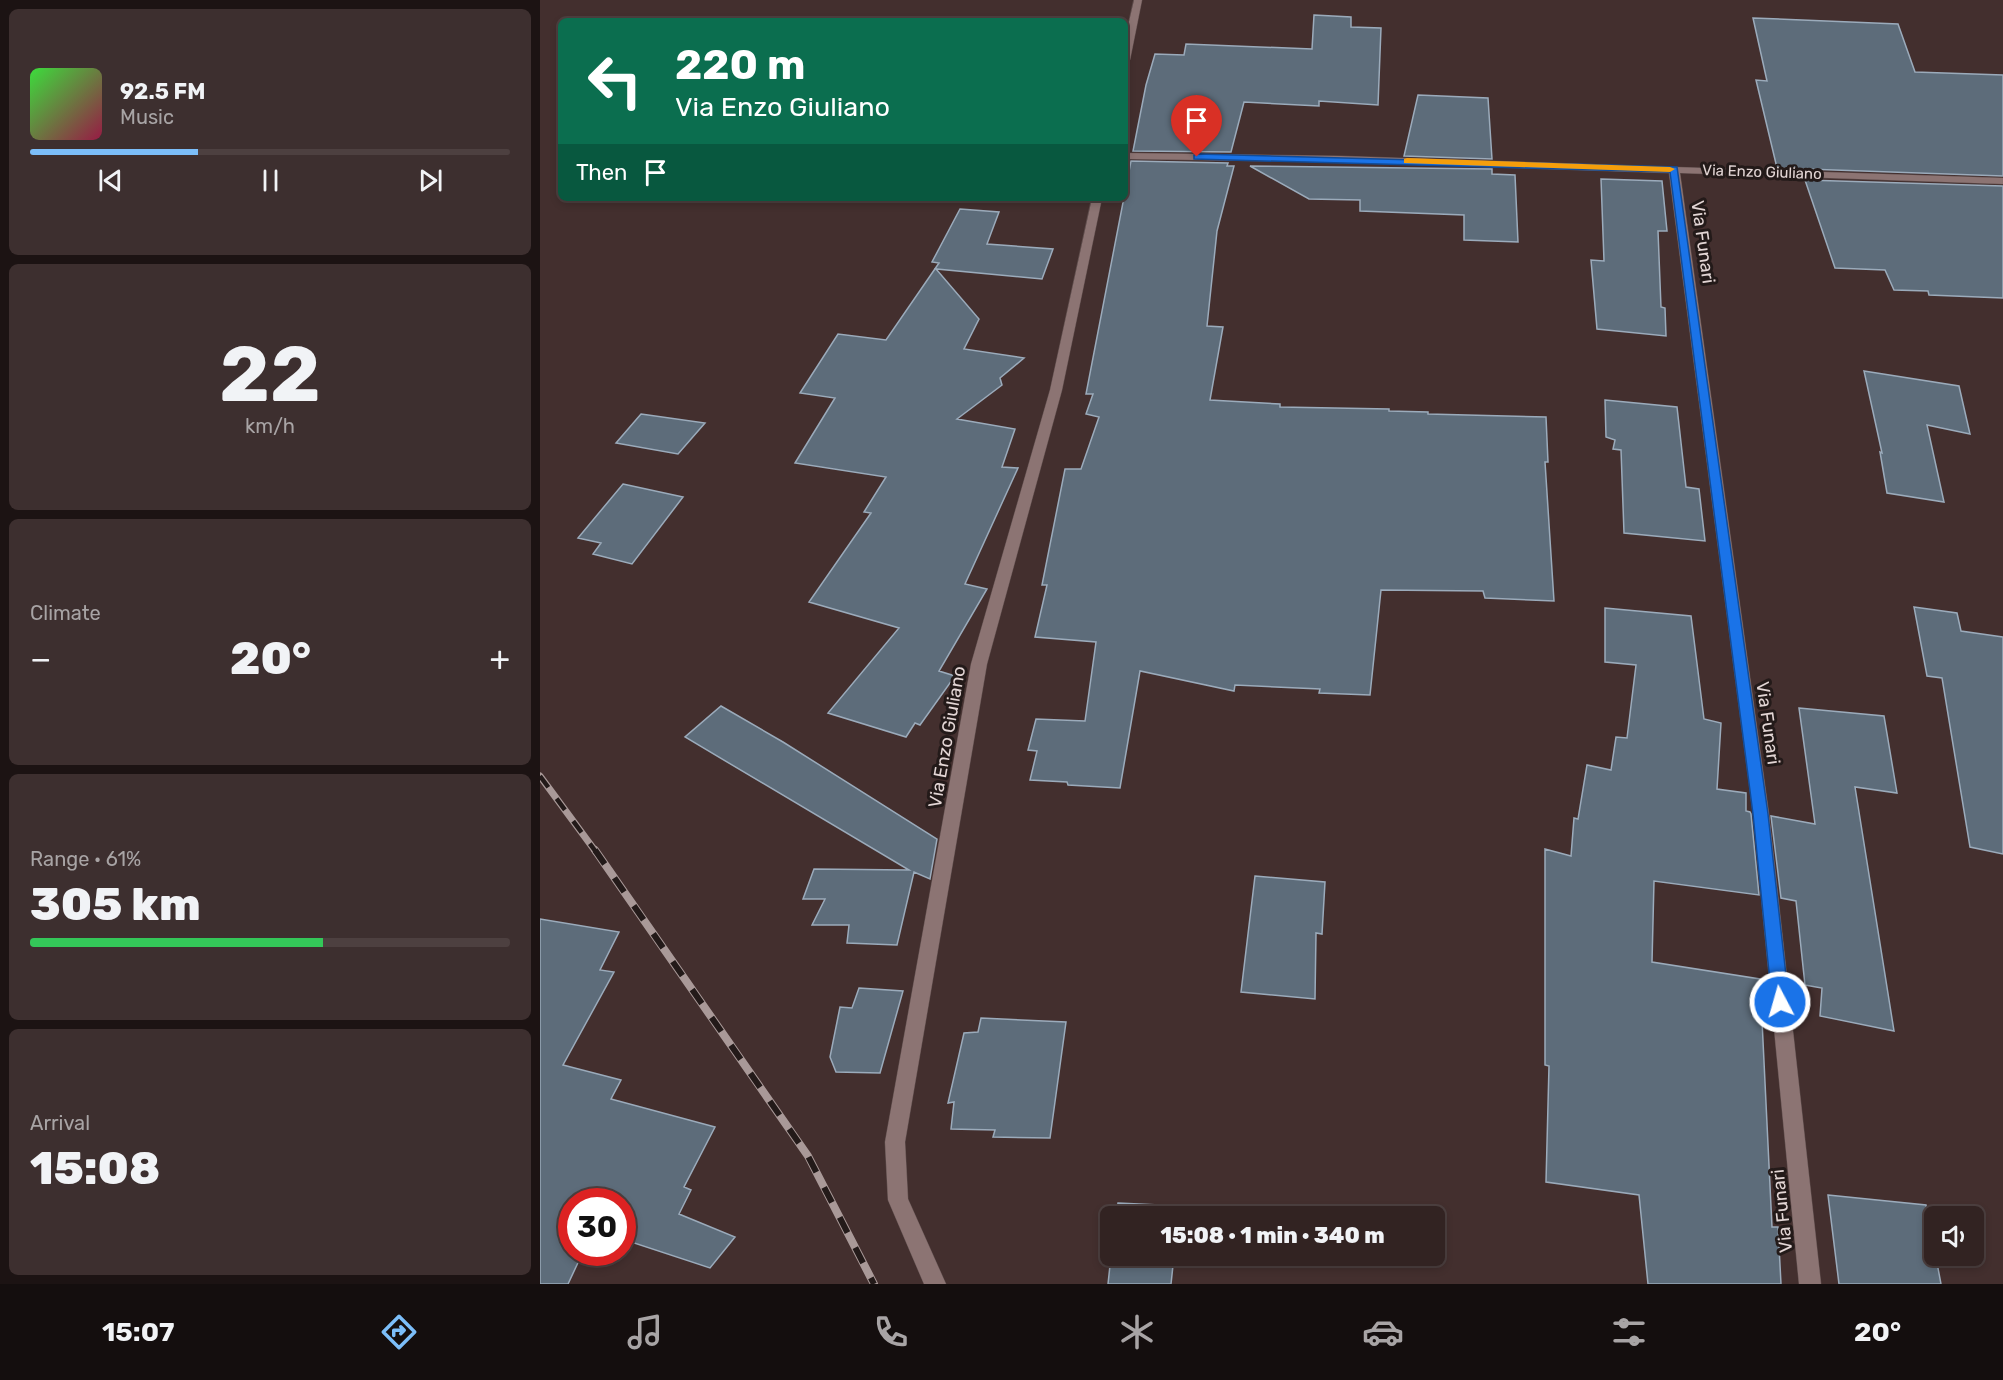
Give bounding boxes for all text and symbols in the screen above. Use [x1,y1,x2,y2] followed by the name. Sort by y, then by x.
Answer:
[675,40,806,90] text: 220 m
[576,42,654,120] icon: left
[120,78,205,105] text: 92.5 FM
[675,91,890,123] text: Via Enzo Giuliano
[1171,95,1222,157] pin
[1180,104,1213,137] icon: arrive
[120,105,174,129] text: Music
[639,156,672,189] icon: arrive
[576,159,627,186] text: Then
[1702,161,1822,183] street label: Via Enzo Giuliano
[94,164,127,197] icon: previous
[254,164,287,197] icon: pause
[414,164,447,197] icon: next
[1686,199,1720,285] street label: Via Funari
[219,328,321,421] text: 22
[245,414,295,438] text: km/h
[30,601,101,625] text: Climate
[230,632,311,685] text: 20°
[30,639,51,678] text: −
[489,639,510,678] text: +
[924,664,970,810] street label: Via Enzo Giuliano
[1751,680,1785,766] street label: Via Funari
[30,847,141,871] text: Range · 61%
[30,878,201,931] text: 305 km
[1748,970,1812,1034] position arrow
[30,1111,90,1135] text: Arrival
[30,1142,160,1195] text: 15:08
[1767,1168,1797,1254] street label: Via Funari
[558,1188,636,1266] speed limit sign: 30
[1924,1206,1984,1266] map controls
[1924,1206,1984,1266] button: sound
[1160,1222,1385,1249] text: 15:08 · 1 min · 340 m
[378,1311,420,1353] icon: directions
[624,1311,666,1353] icon: music
[870,1311,912,1353] icon: phone
[1116,1311,1158,1353] icon: climate
[1362,1311,1404,1353] icon: car
[1608,1311,1650,1353] icon: filters
[102,1316,175,1348] text: 15:07
[1854,1316,1901,1348] text: 20°

